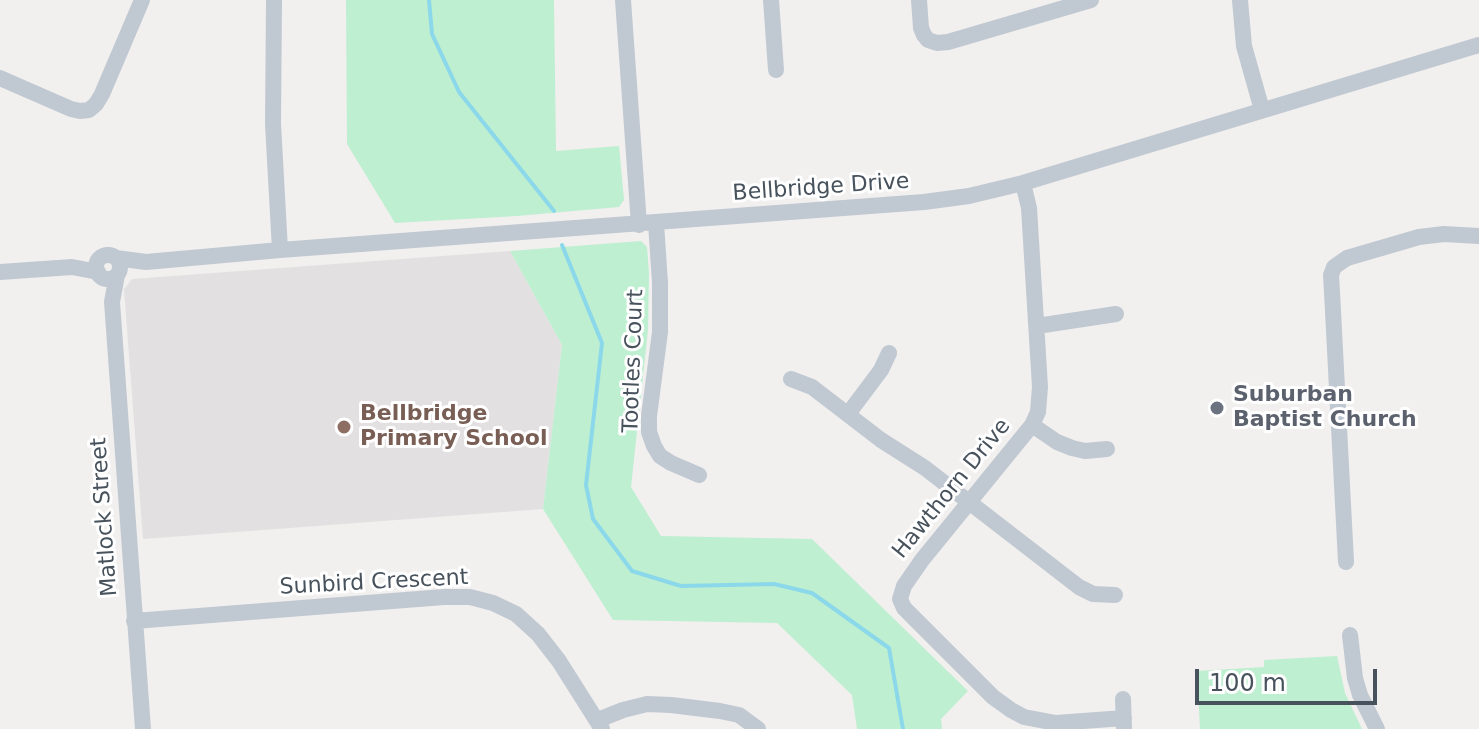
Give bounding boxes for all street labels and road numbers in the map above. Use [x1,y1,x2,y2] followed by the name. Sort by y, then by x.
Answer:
[732,169,910,207] street label: Bellbridge Drive
[618,289,650,433] street label: Tootles Court
[888,414,1016,564] street label: Hawthorn Drive
[86,437,124,597] street label: Matlock Street
[279,565,469,601] street label: Sunbird Crescent

